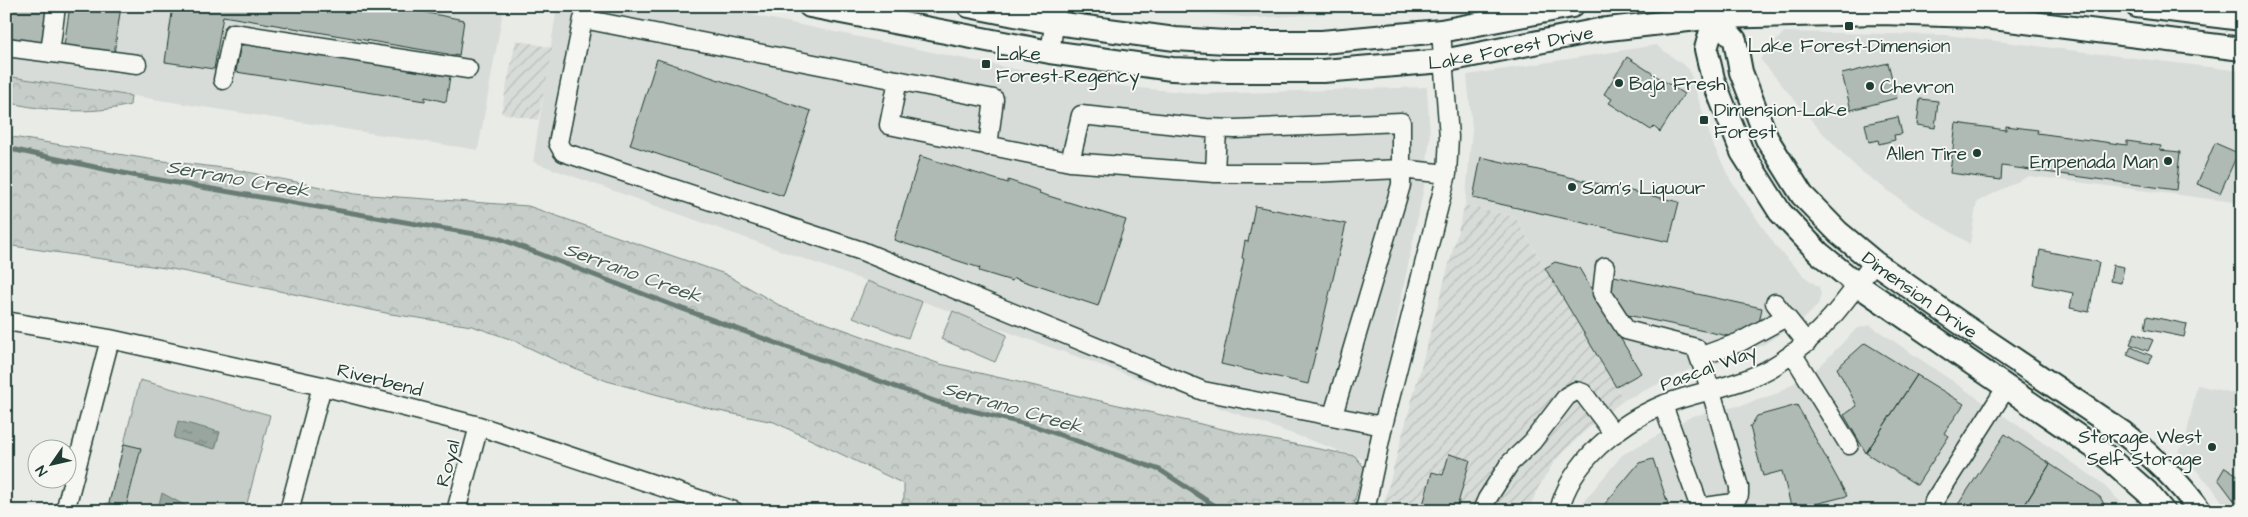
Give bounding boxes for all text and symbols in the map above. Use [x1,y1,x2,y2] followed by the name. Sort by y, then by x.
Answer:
[1427,19,1596,77] street label: Lake Forest Drive
[1843,20,1855,32] marker: Lake Forest-Dimension
[1748,33,1950,60] place label: Lake Forest-Dimension
[996,41,1140,91] place label: Lake Forest-Regency
[980,58,992,70] marker: Lake Forest-Regency
[1629,71,1726,98] place label: Baja Fresh
[1880,74,1954,101] place label: Chevron
[1613,77,1625,89] marker: Baja Fresh
[1864,80,1876,92] marker: Chevron
[1714,97,1847,146] place label: Dimension-Lake Forest
[1698,114,1710,126] marker: Dimension-Lake Forest
[1886,141,1967,168] place label: Allen Tire
[1971,147,1983,159] marker: Allen Tire
[2030,149,2158,176] place label: Empenada Man
[164,153,312,205] water label: Serrano Creek
[2162,155,2174,167] marker: Empenada Man
[1582,175,1706,202] place label: Sam's Liquour
[1566,181,1578,193] marker: Sam's Liquour
[560,235,706,311] water label: Serrano Creek
[1856,246,1983,346] street label: Dimension Drive
[1656,338,1762,399] street label: Pascal Way
[334,357,425,404] street label: Riverbend
[940,375,1087,442] water label: Serrano Creek
[2078,424,2202,474] place label: Storage West Self Storage
[429,437,469,490] street label: Royal
[28,440,78,490] north arrow
[2206,441,2218,453] marker: Storage West Self Storage
[31,461,53,480] text: N

